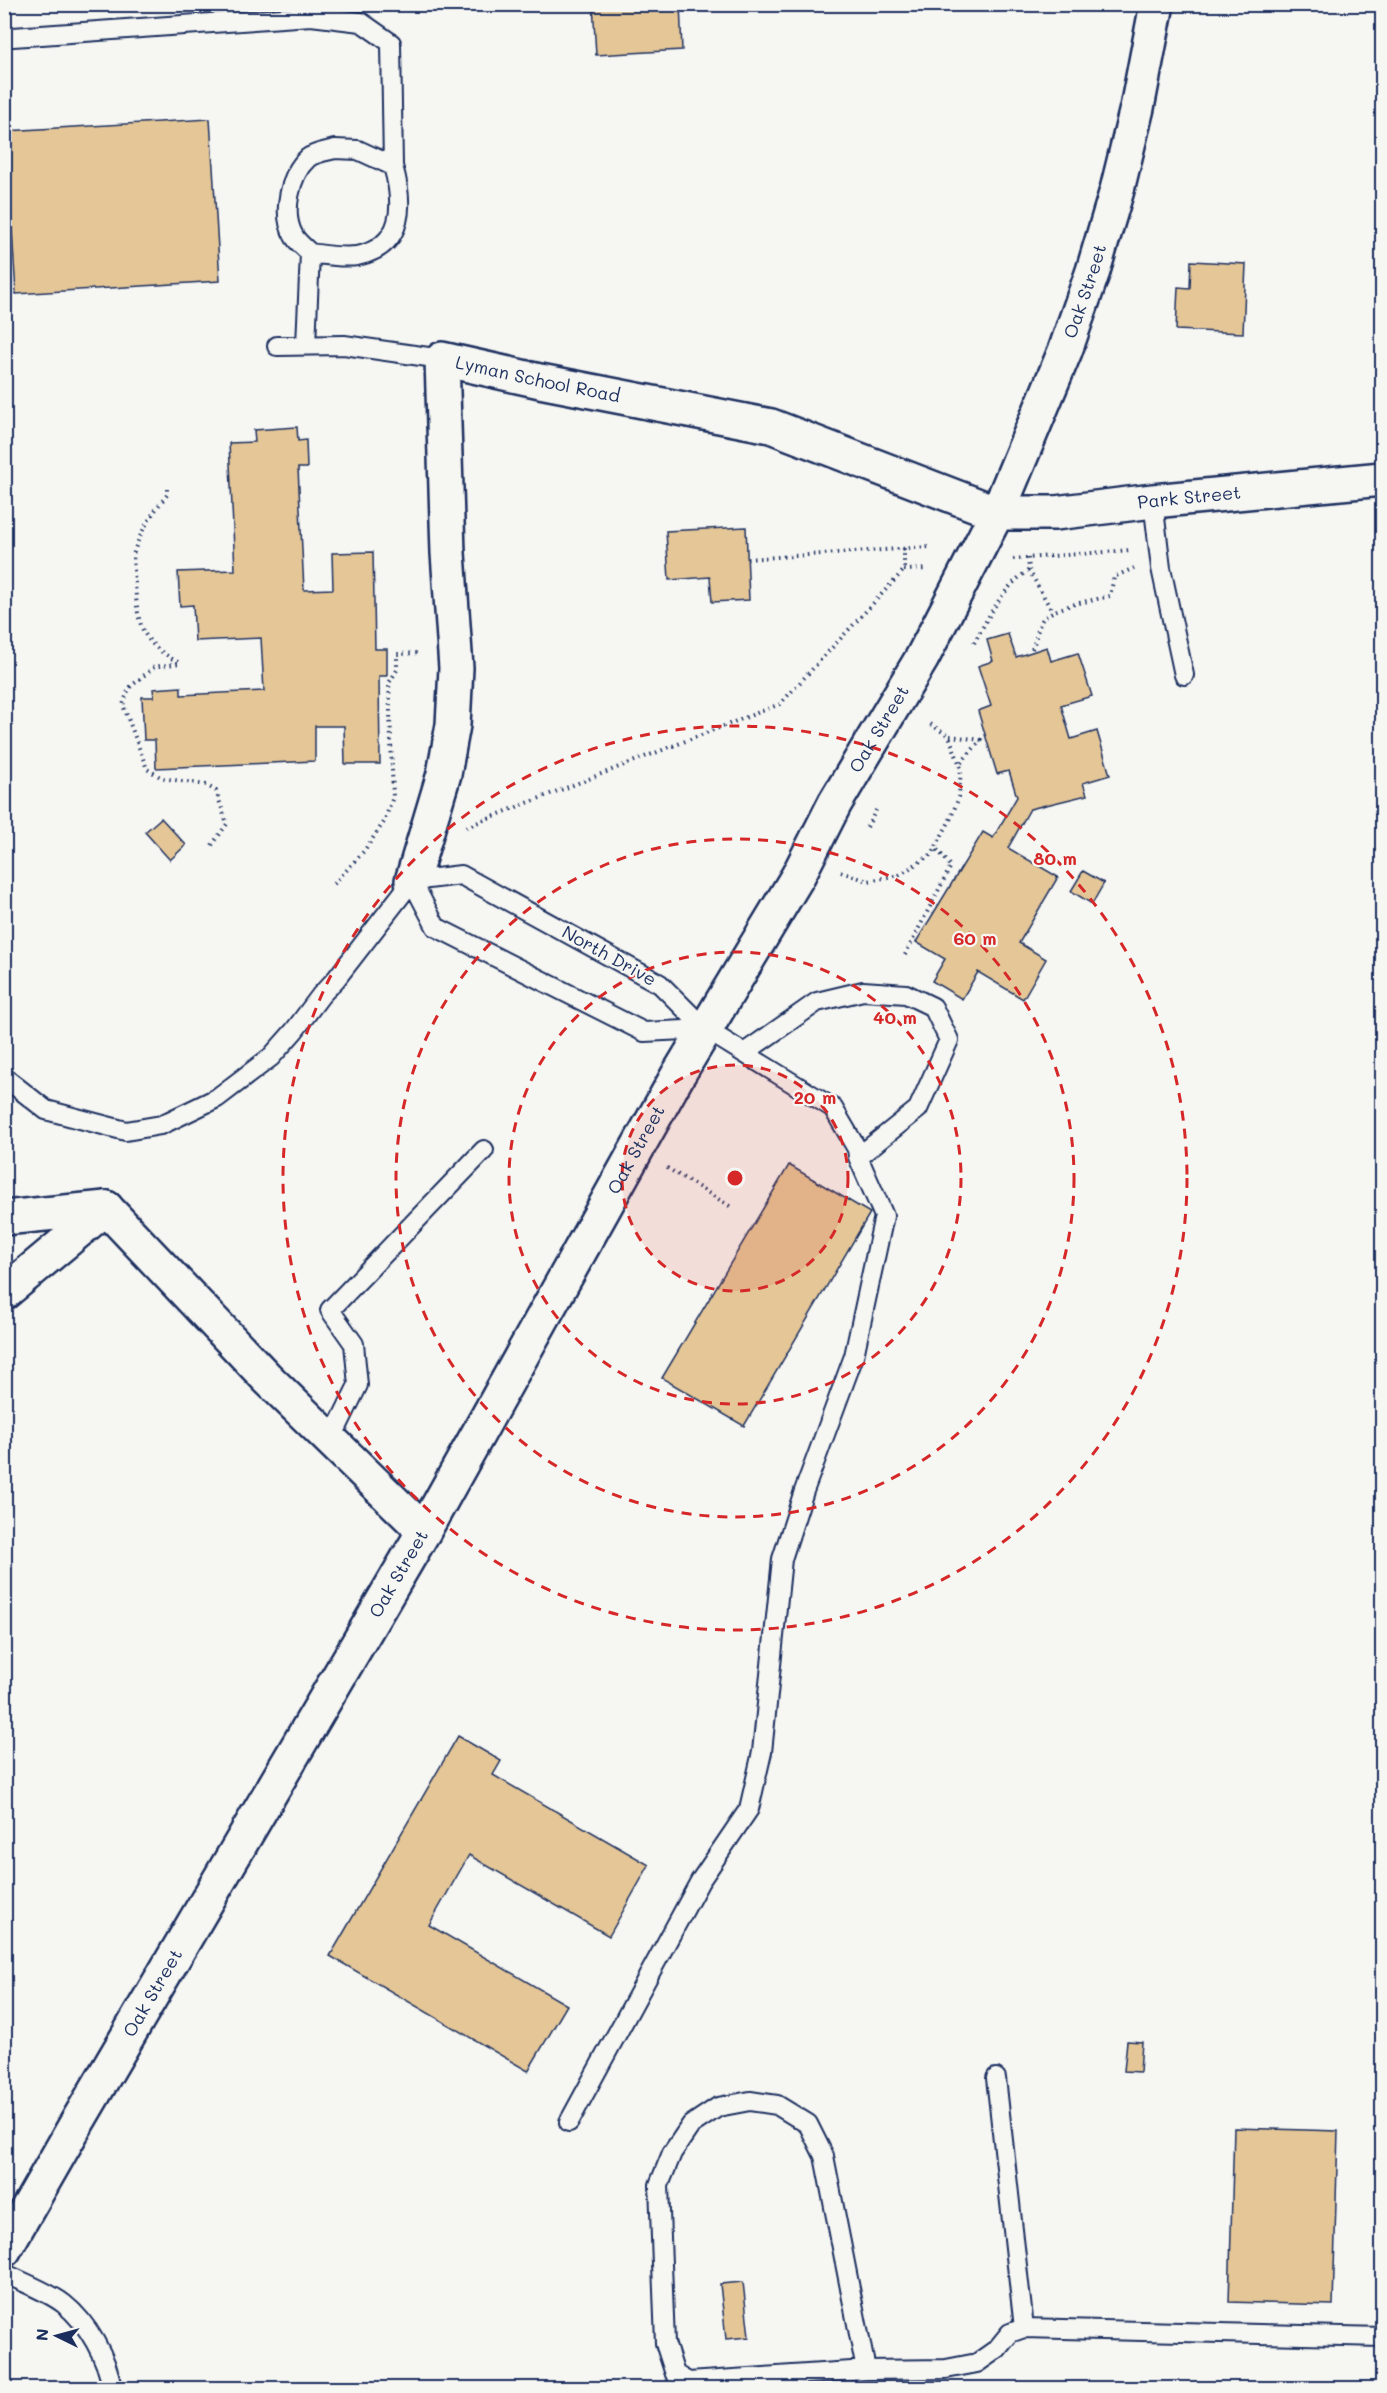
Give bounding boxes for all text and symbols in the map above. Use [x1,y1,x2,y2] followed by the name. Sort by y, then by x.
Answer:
[1057,241,1111,341] street label: Oak Street
[453,349,622,407] street label: Lyman School Road
[1136,480,1242,514] street label: Park Street
[843,680,914,777] street label: Oak Street
[1033,846,1077,870] text: 80 m
[558,919,661,991] street label: North Drive
[953,926,997,950] text: 60 m
[873,1005,917,1029] text: 40 m
[794,1085,836,1109] text: 20 m
[601,1101,670,1198] street label: Oak Street
[725,1168,745,1188] centre of rings
[363,1525,433,1622] street label: Oak Street
[117,1944,187,2041] street label: Oak Street
[27,2306,87,2366] north arrow
[31,2328,53,2342] text: N

